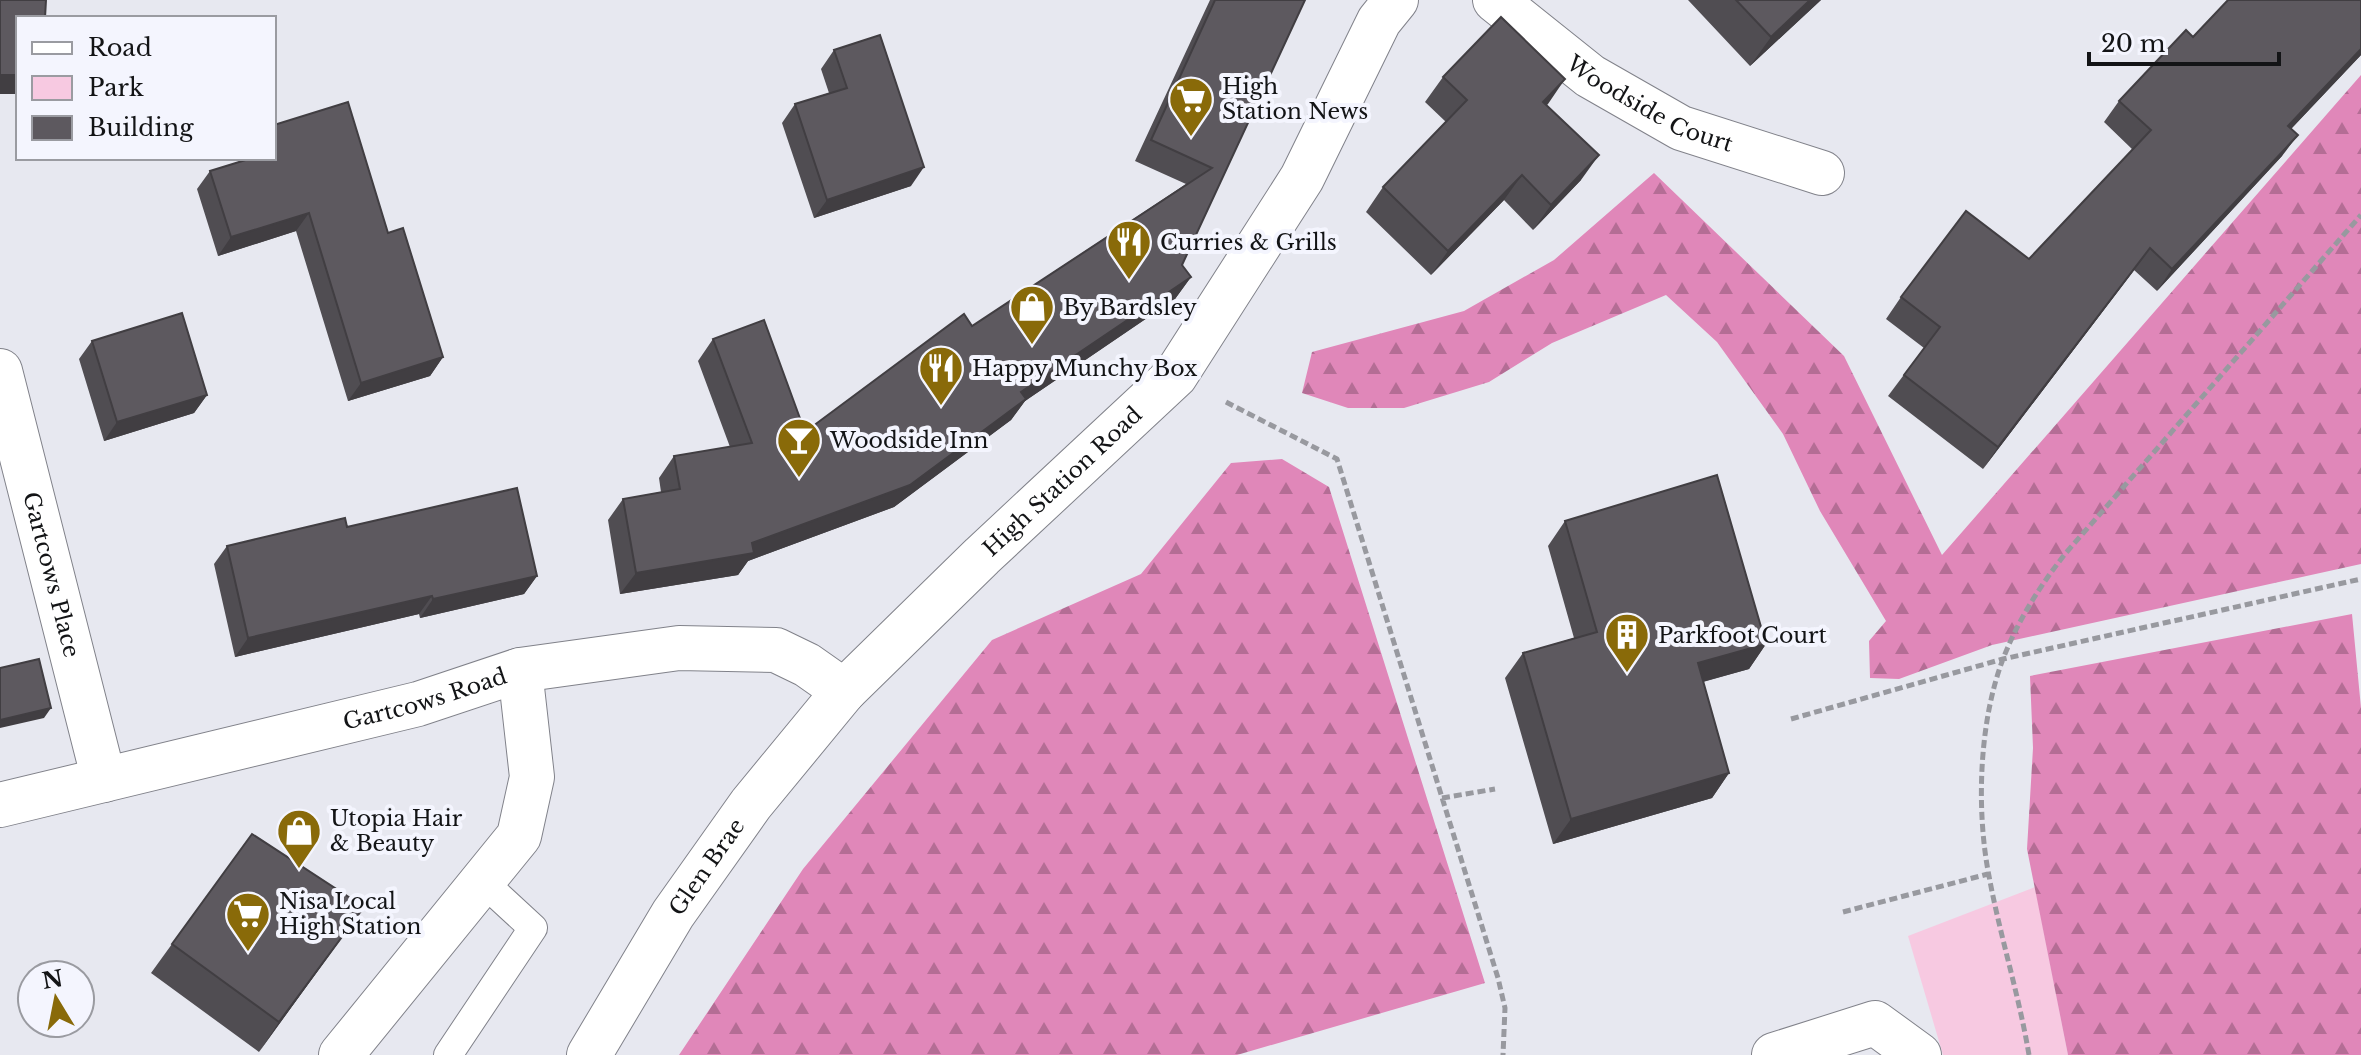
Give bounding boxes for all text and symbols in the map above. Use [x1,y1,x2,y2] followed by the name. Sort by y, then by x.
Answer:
[16,16,276,160] legend
[2089,16,2279,66] scale bar
[2101,29,2166,58] text: 20 m
[88,33,152,62] text: Road
[1560,49,1737,157] street label: Woodside Court
[88,73,144,102] text: Park
[1222,73,1368,125] place label: High Station News
[1167,75,1215,138] supermarket icon: High Station News
[88,113,194,142] text: Building
[1105,218,1153,281] restaurant icon: Curries & Grills
[1160,229,1337,256] place label: Curries & Grills
[1008,283,1056,346] shop icon: By Bardsley
[1063,294,1197,321] place label: By Bardsley
[917,344,965,407] restaurant icon: Happy Munchy Box
[972,355,1198,382] place label: Happy Munchy Box
[977,401,1147,562] street label: High Station Road
[775,416,823,479] bar icon: Woodside Inn
[829,427,988,454] place label: Woodside Inn
[18,489,86,660] street label: Gartcows Place
[1603,611,1651,674] building icon: Parkfoot Court
[1658,622,1828,649] place label: Parkfoot Court
[340,662,510,735] street label: Gartcows Road
[330,805,463,857] place label: Utopia Hair & Beauty
[275,807,323,870] shop icon: Utopia Hair & Beauty
[663,813,750,921] street label: Glen Brae
[279,888,421,940] place label: Nisa Local High Station
[224,890,272,953] supermarket icon: Nisa Local High Station
[16,959,96,1039] north arrow
[40,965,65,995] text: N

